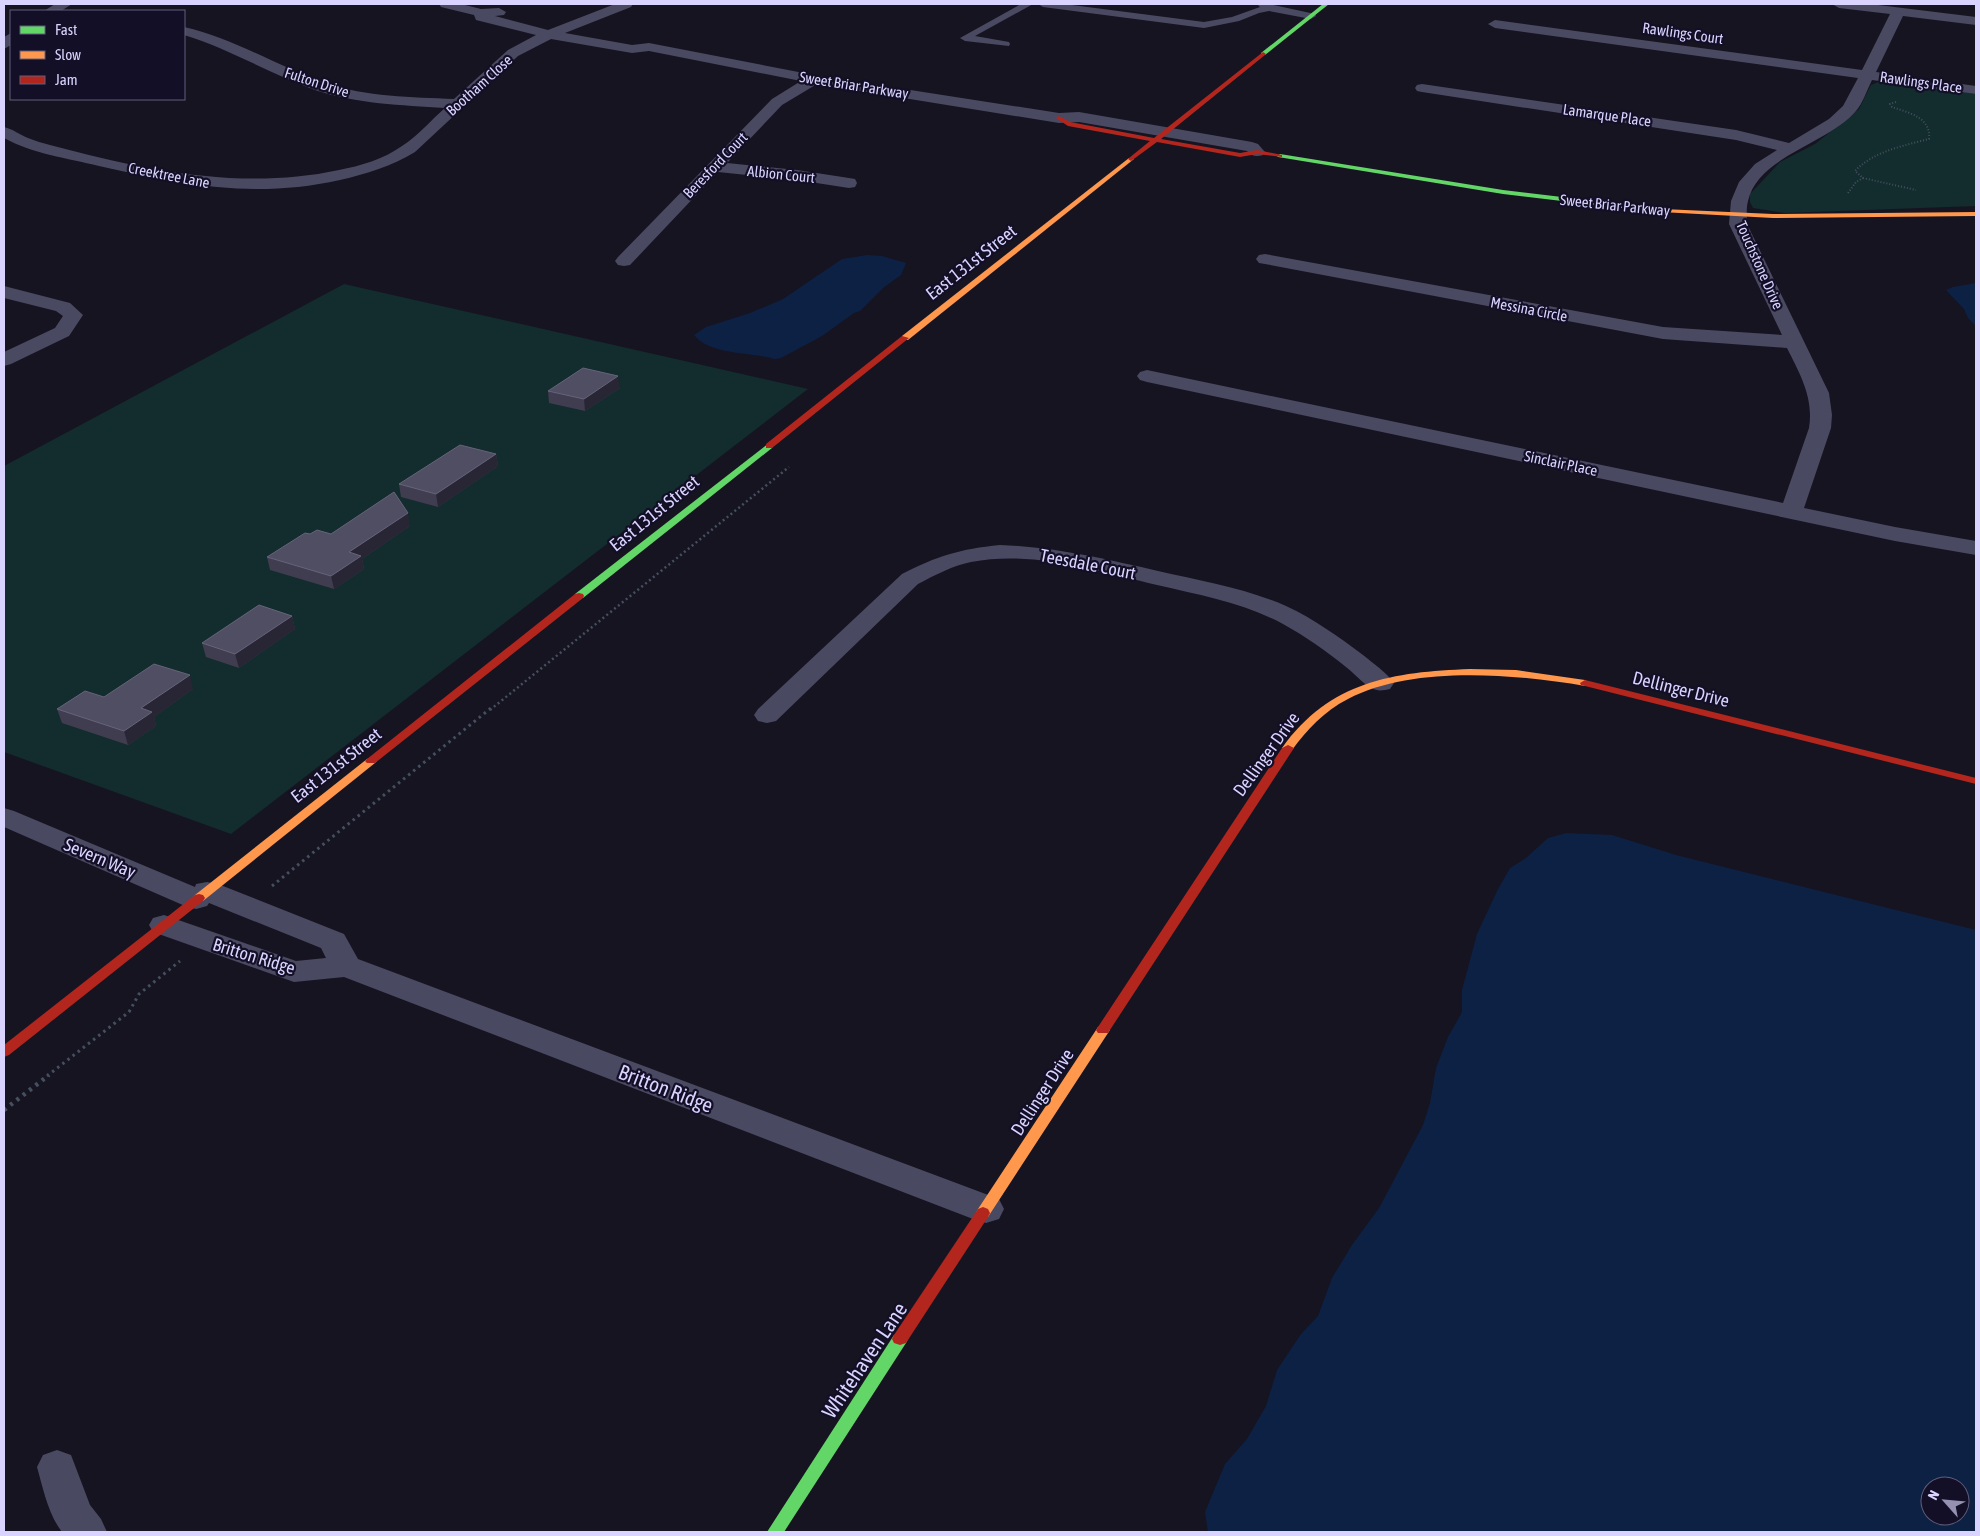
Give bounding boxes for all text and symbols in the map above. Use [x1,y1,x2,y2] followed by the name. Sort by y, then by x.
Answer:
[10,10,185,100] legend
[1641,19,1725,47] street label: Rawlings Court
[55,21,77,38] text: Fast
[55,46,81,63] text: Slow
[443,51,515,119] street label: Bootham Close
[283,64,352,100] street label: Fulton Drive
[798,68,910,102] street label: Sweet Briar Parkway
[1879,68,1963,96] street label: Rawlings Place
[55,71,78,88] text: Jam
[1562,100,1652,130] street label: Lamarque Place
[679,129,751,201] street label: Beresford Court
[127,159,211,191] street label: Creektree Lane
[746,162,816,186] street label: Albion Court
[1559,191,1671,219] street label: Sweet Briar Parkway
[1733,218,1787,312] street label: Touchstone Drive
[922,220,1020,304] street label: East 131st Street
[1489,293,1569,325] street label: Messina Circle
[1523,447,1599,479] street label: Sinclair Place
[605,471,703,555] street label: East 131st Street
[1038,544,1138,584] street label: Teesdale Court
[1630,667,1732,711] street label: Dellinger Drive
[1228,708,1304,800] street label: Dellinger Drive
[287,723,385,807] street label: East 131st Street
[61,834,139,882] street label: Severn Way
[210,934,298,978] street label: Britton Ridge
[1006,1045,1078,1139] street label: Dellinger Drive
[615,1059,717,1117] street label: Britton Ridge
[817,1298,911,1422] street label: Whitehaven Lane
[1920,1476,1970,1526] north arrow
[1924,1488,1942,1502] text: N

